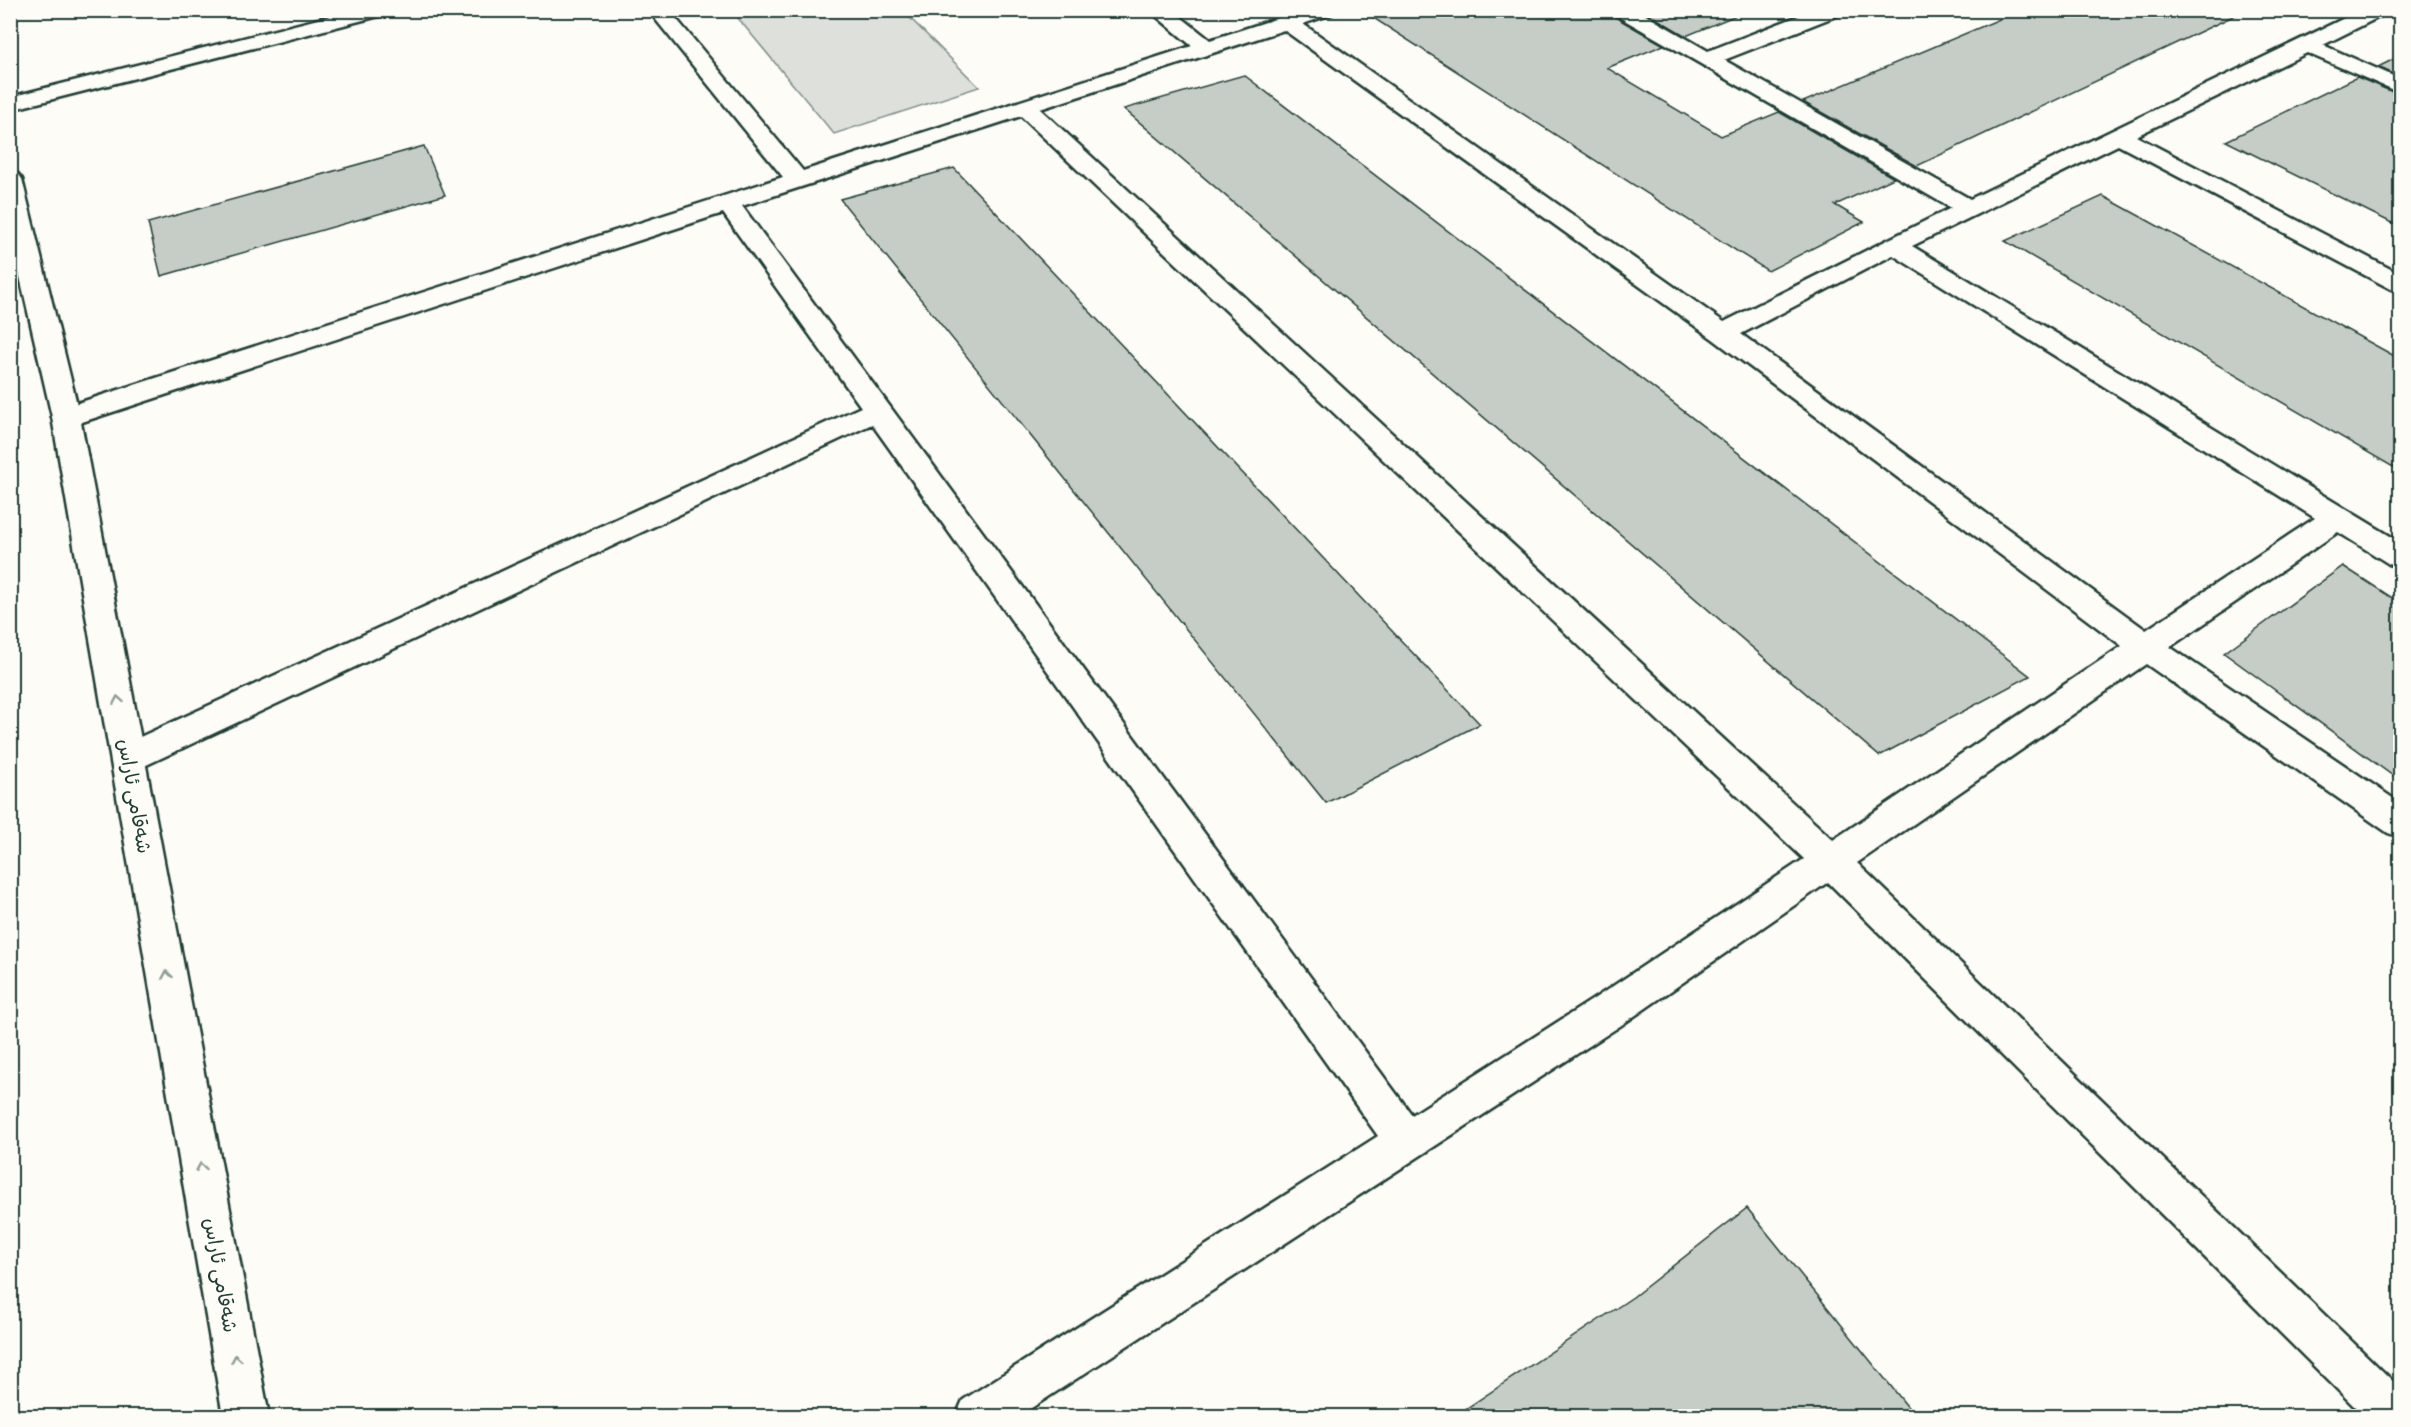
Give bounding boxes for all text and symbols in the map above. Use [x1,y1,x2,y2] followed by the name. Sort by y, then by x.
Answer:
[112,696,124,705] one-way arrow
[112,736,159,856] street label: شەقامی ئاراس
[161,970,174,980] one-way arrow
[195,1162,208,1172] one-way arrow
[198,1215,245,1335] street label: شەقامی ئاراس
[230,1354,243,1364] one-way arrow

